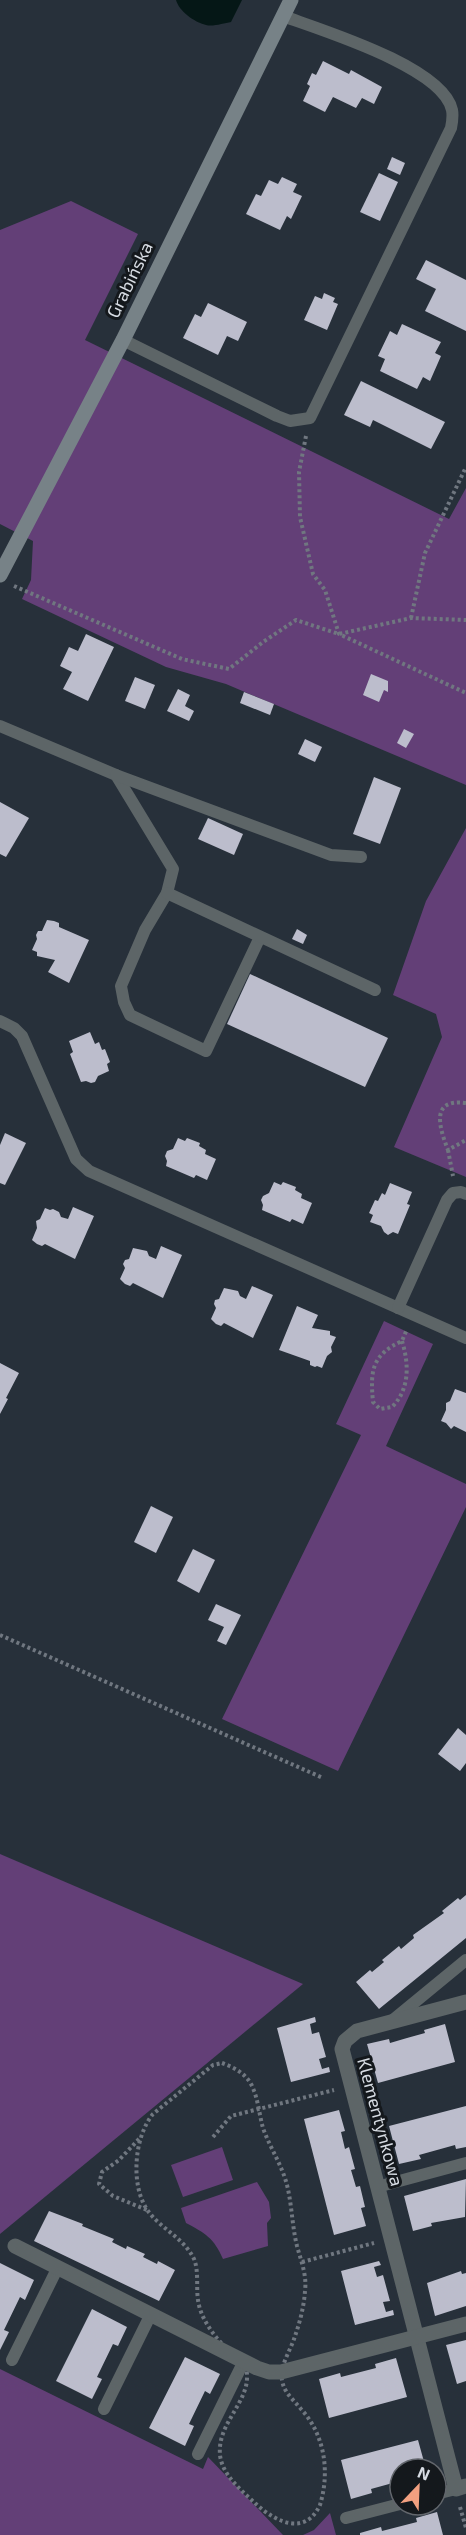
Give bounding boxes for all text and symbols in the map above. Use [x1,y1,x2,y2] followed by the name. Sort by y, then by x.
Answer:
[101,238,157,321] street label: Grabińska
[353,2055,409,2188] street label: Klementynkowa
[388,2457,448,2517] north arrow
[415,2462,433,2484] text: N

